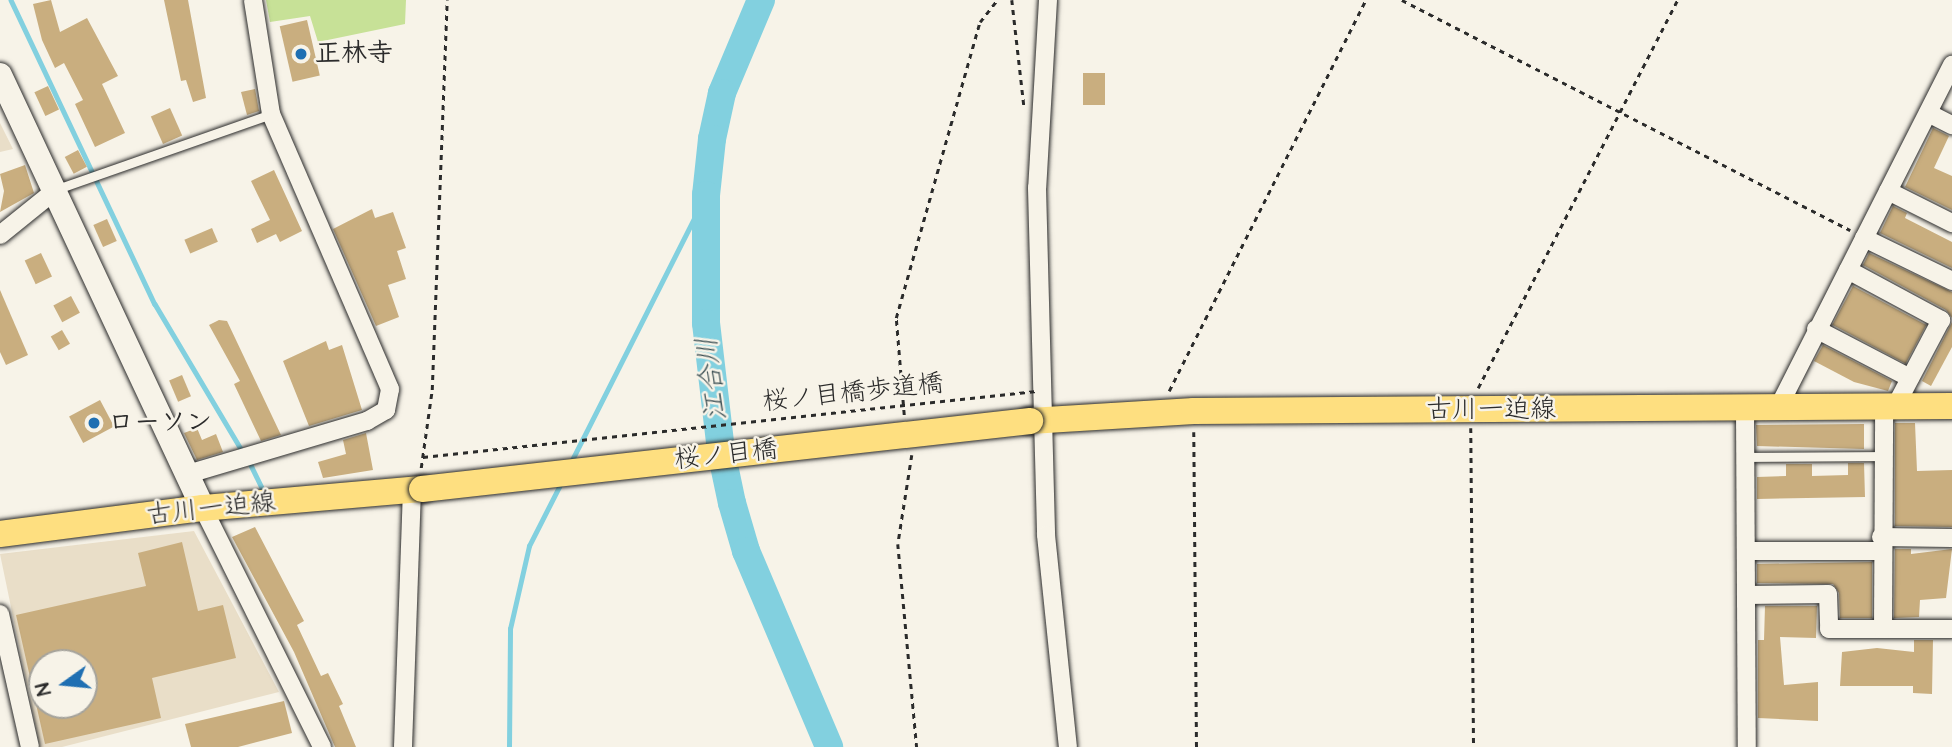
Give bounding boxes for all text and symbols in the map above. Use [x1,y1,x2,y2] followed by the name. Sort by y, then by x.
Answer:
[315,38,393,70] place label: 正林寺
[293,46,309,62] marker: 正林寺
[690,335,734,423] water label: 江合川
[761,368,945,418] street label: 桜ノ目橋歩道橋
[1426,394,1556,426] street label: 古川一迫線
[108,407,212,439] place label: ローソン
[86,415,102,431] marker: ローソン
[673,434,779,476] street label: 桜ノ目橋
[145,487,277,531] street label: 古川一迫線
[28,649,98,719] north arrow
[30,680,59,698] text: N

